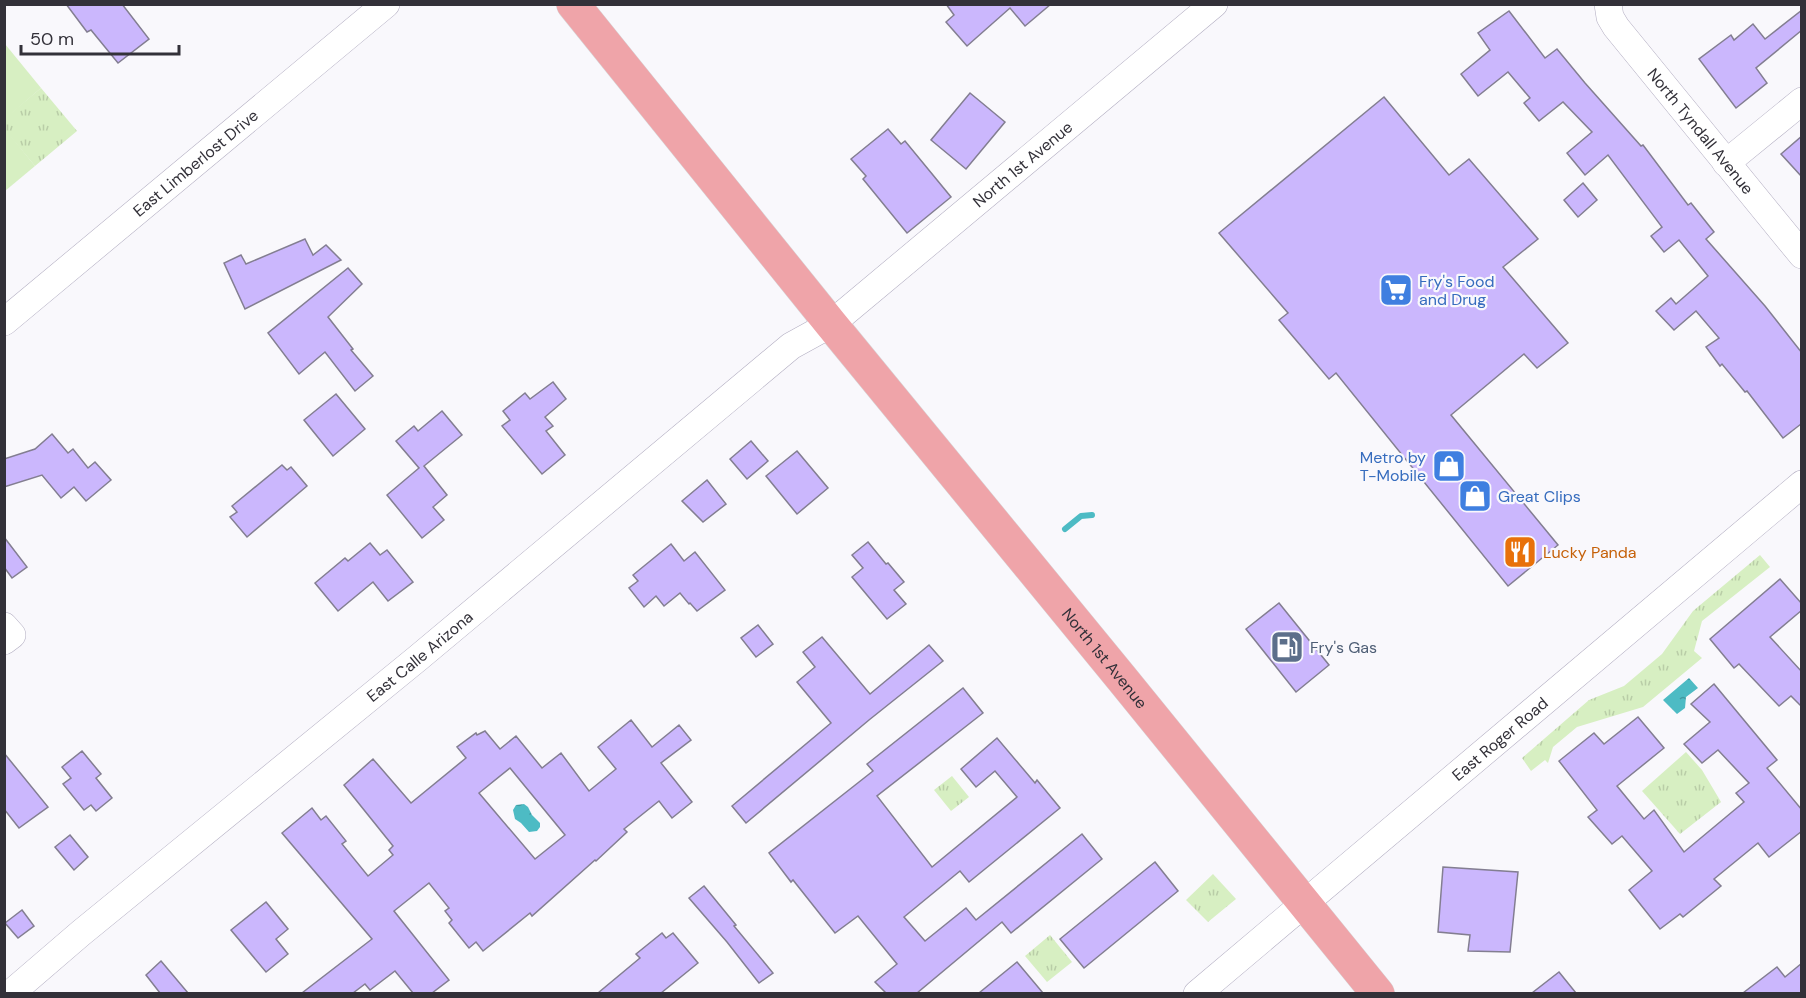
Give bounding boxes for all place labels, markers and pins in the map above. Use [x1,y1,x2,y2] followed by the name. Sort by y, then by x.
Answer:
[1419,271,1494,310] place label: Fry's Food and Drug
[1378,272,1414,308] supermarket icon: Fry's Food and Drug
[1360,447,1426,486] place label: Metro by T-Mobile
[1431,448,1467,484] shop icon: Metro by T-Mobile
[1457,478,1493,514] shop icon: Great Clips
[1498,486,1581,507] place label: Great Clips
[1502,534,1538,570] restaurant icon: Lucky Panda
[1543,542,1637,563] place label: Lucky Panda
[1269,629,1305,665] fuel station icon: Fry's Gas
[1310,637,1377,658] place label: Fry's Gas

